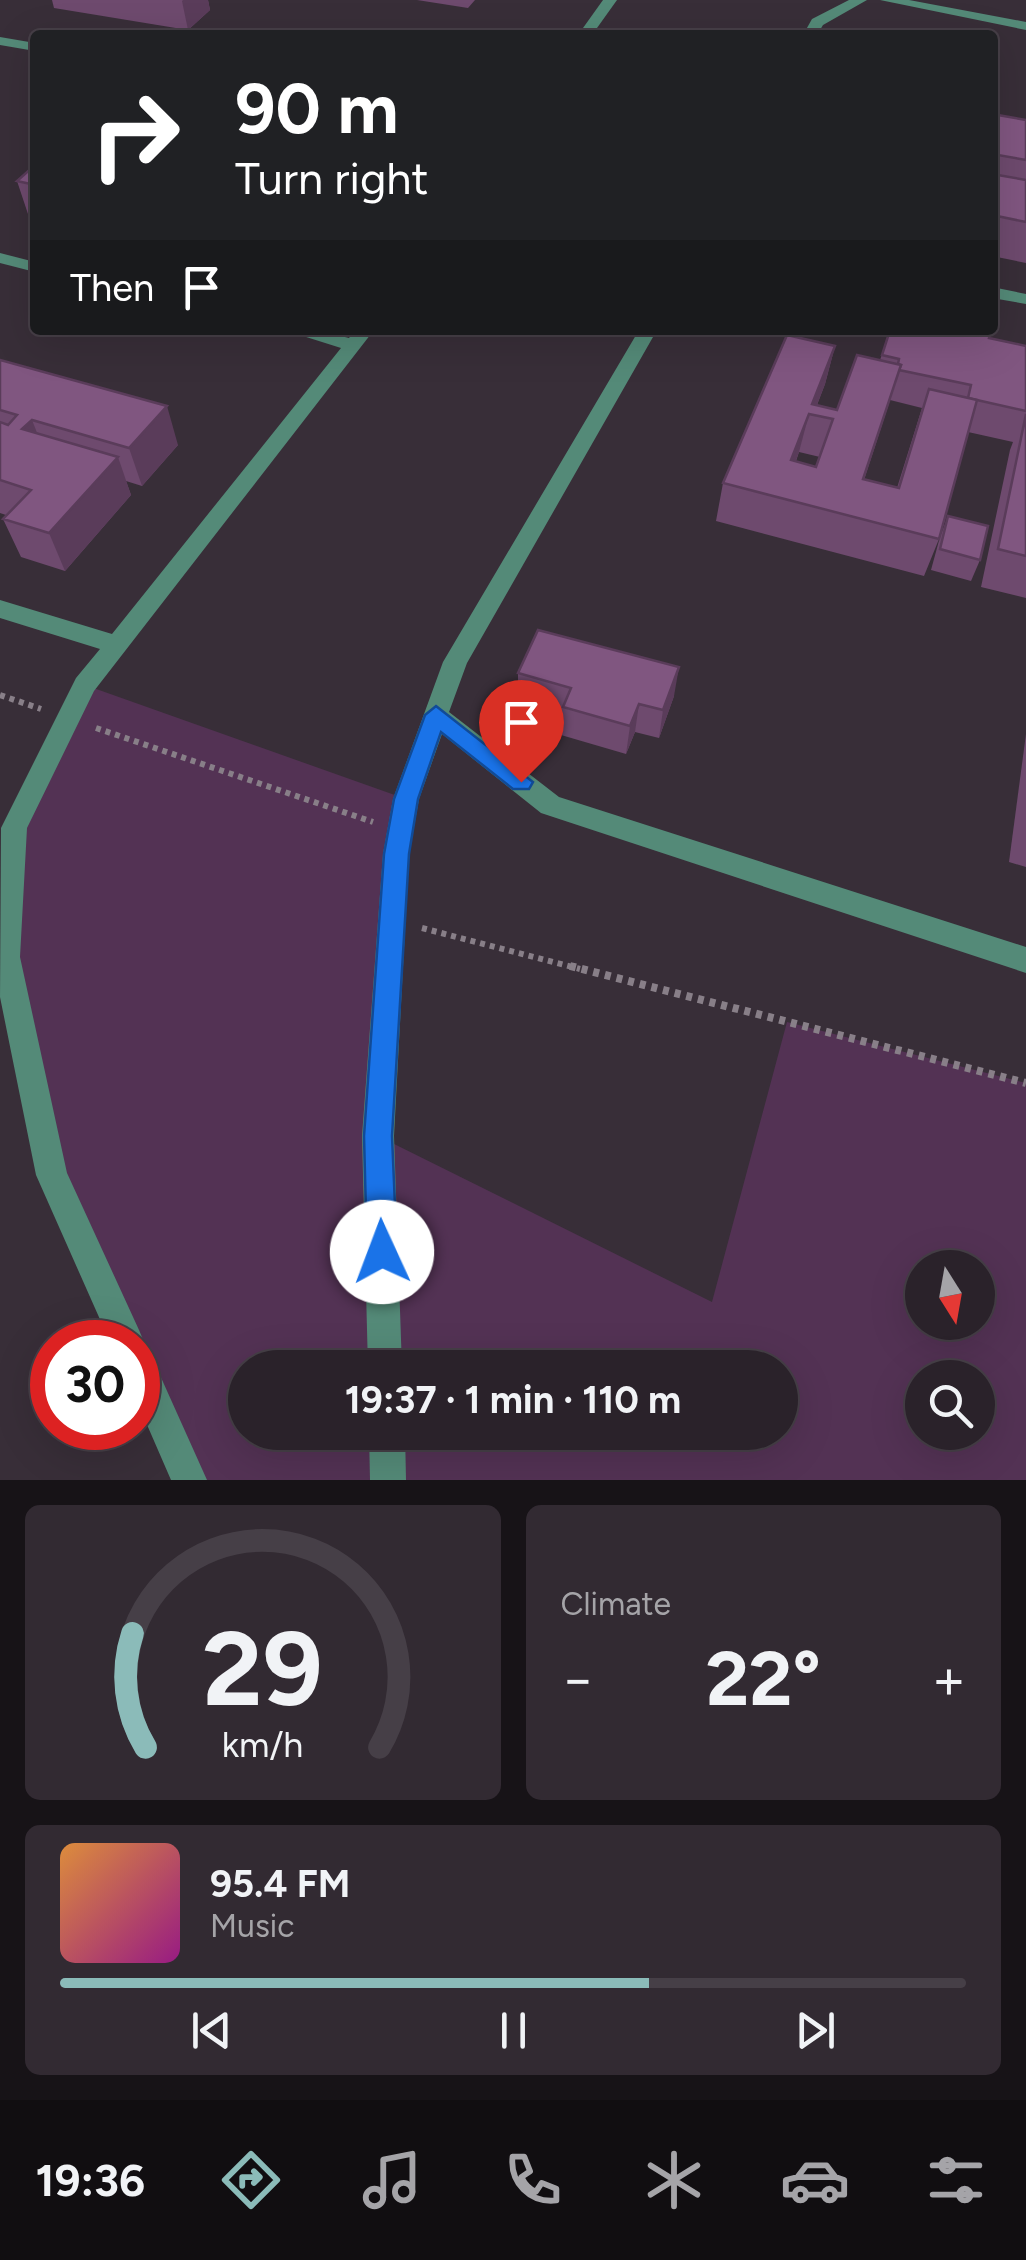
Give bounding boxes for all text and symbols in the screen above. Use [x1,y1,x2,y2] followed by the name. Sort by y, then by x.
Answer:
[235,66,399,151] text: 90 m
[70,70,200,200] icon: right
[235,151,428,205] text: Turn right
[174,260,229,315] icon: arrive
[70,265,154,311] text: Then
[479,680,564,783] pin
[494,695,549,750] icon: arrive
[330,1200,434,1304] position arrow
[905,1250,995,1340] north arrow
[905,1250,995,1450] map controls
[30,1320,160,1450] speed limit sign: 30
[905,1360,995,1450] button: search
[345,1377,681,1423] text: 19:37 · 1 min · 110 m
[561,1585,671,1623] text: Climate
[202,1606,323,1731] text: 29
[706,1634,821,1724] text: 22°
[561,1646,595,1712] text: −
[932,1646,966,1712] text: +
[222,1723,304,1766] text: km/h
[210,1861,350,1907] text: 95.4 FM
[210,1907,295,1945] text: Music
[184,2003,239,2058] icon: previous
[486,2003,541,2058] icon: pause
[788,2003,843,2058] icon: next
[216,2145,286,2215] icon: directions
[357,2145,427,2215] icon: music
[498,2145,568,2215] icon: phone
[639,2145,709,2215] icon: climate
[780,2145,850,2215] icon: car
[921,2145,991,2215] icon: filters
[35,2153,145,2207] text: 19:36

